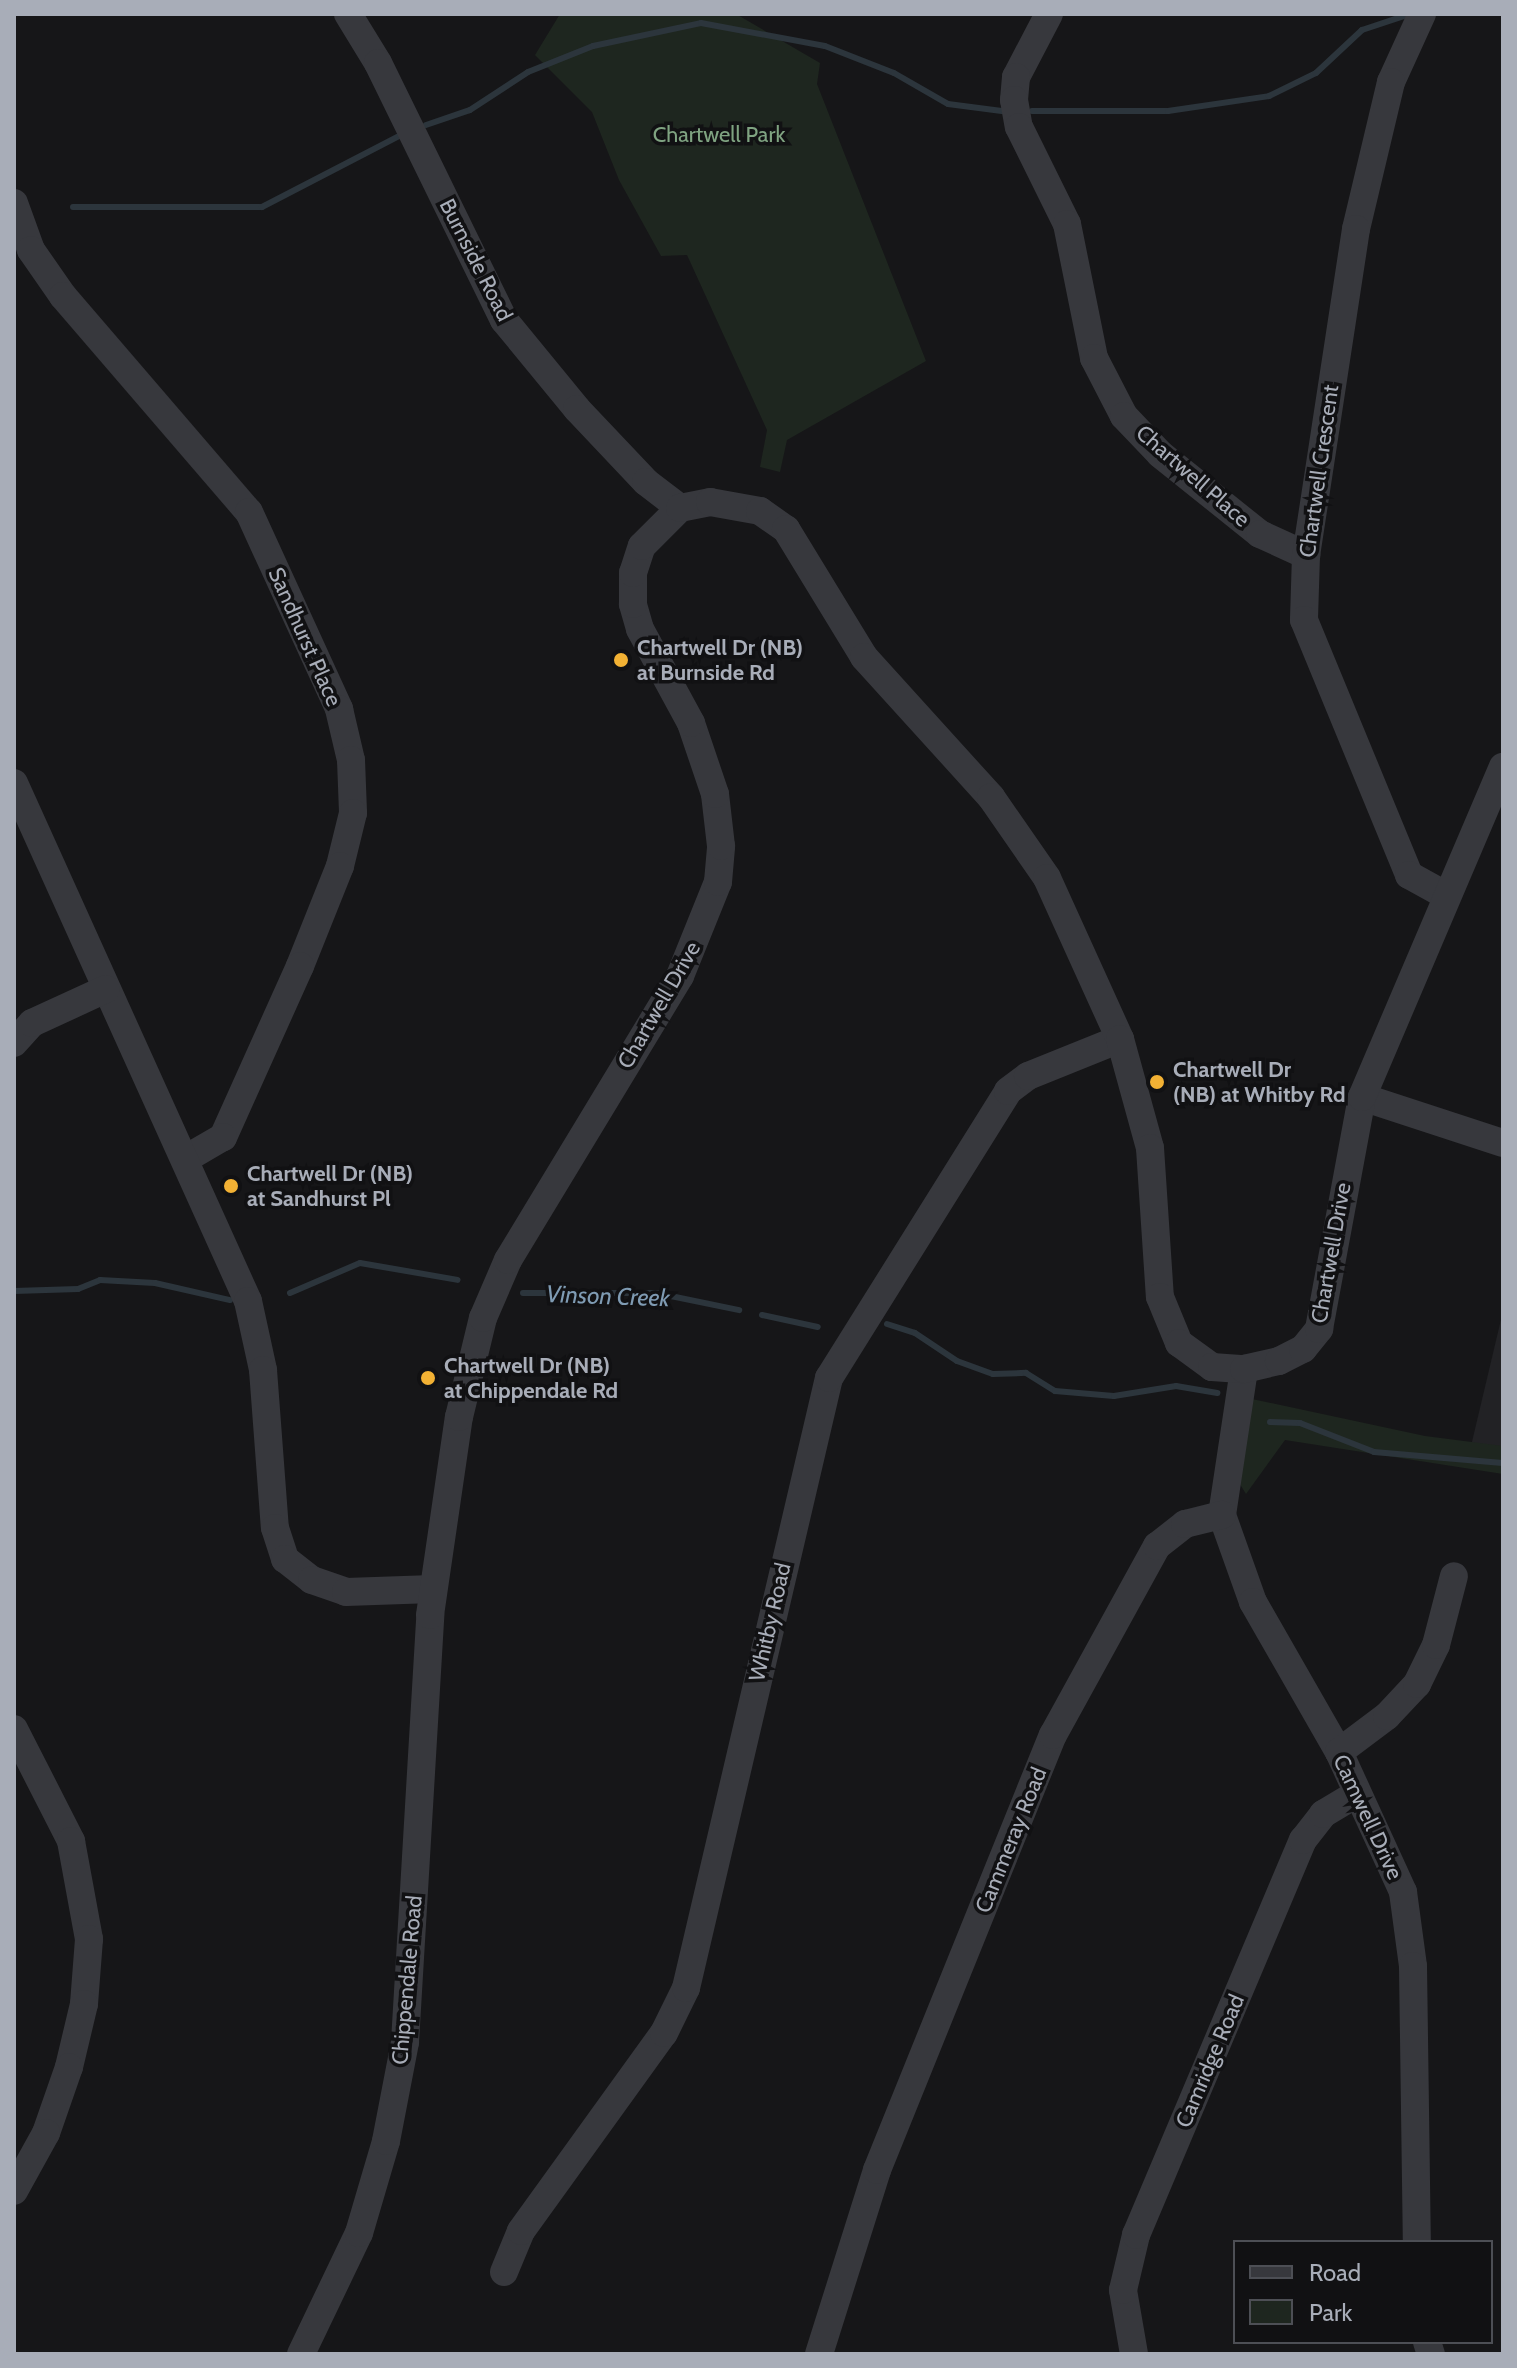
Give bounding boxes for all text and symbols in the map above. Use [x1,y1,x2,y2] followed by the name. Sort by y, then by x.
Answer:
[653,122,785,148] park label: Chartwell Park
[434,194,518,326] street label: Burnside Road
[1294,383,1344,559] street label: Chartwell Crescent
[1131,419,1255,533] street label: Chartwell Place
[263,564,347,710] street label: Sandhurst Place
[637,634,803,686] place label: Chartwell Dr (NB) at Burnside Rd
[612,651,630,669] marker: Chartwell Dr (NB) at Burnside Rd
[612,937,706,1073] street label: Chartwell Drive
[1173,1056,1345,1108] place label: Chartwell Dr (NB) at Whitby Rd
[1148,1073,1166,1091] marker: Chartwell Dr (NB) at Whitby Rd
[247,1160,413,1212] place label: Chartwell Dr (NB) at Sandhurst Pl
[222,1177,240,1195] marker: Chartwell Dr (NB) at Sandhurst Pl
[1306,1181,1356,1325] street label: Chartwell Drive
[546,1279,670,1313] water label: Vinson Creek
[444,1352,618,1404] place label: Chartwell Dr (NB) at Chippendale Rd
[419,1369,437,1387] marker: Chartwell Dr (NB) at Chippendale Rd
[744,1560,796,1684] street label: Whitby Road
[1328,1750,1408,1884] street label: Camwell Drive
[970,1763,1052,1917] street label: Cammeray Road
[386,1894,428,2066] street label: Chippendale Road
[1170,1990,1250,2132] street label: Camridge Road
[1233,2240,1493,2344] legend
[1309,2258,1361,2287] text: Road
[1309,2298,1352,2327] text: Park

